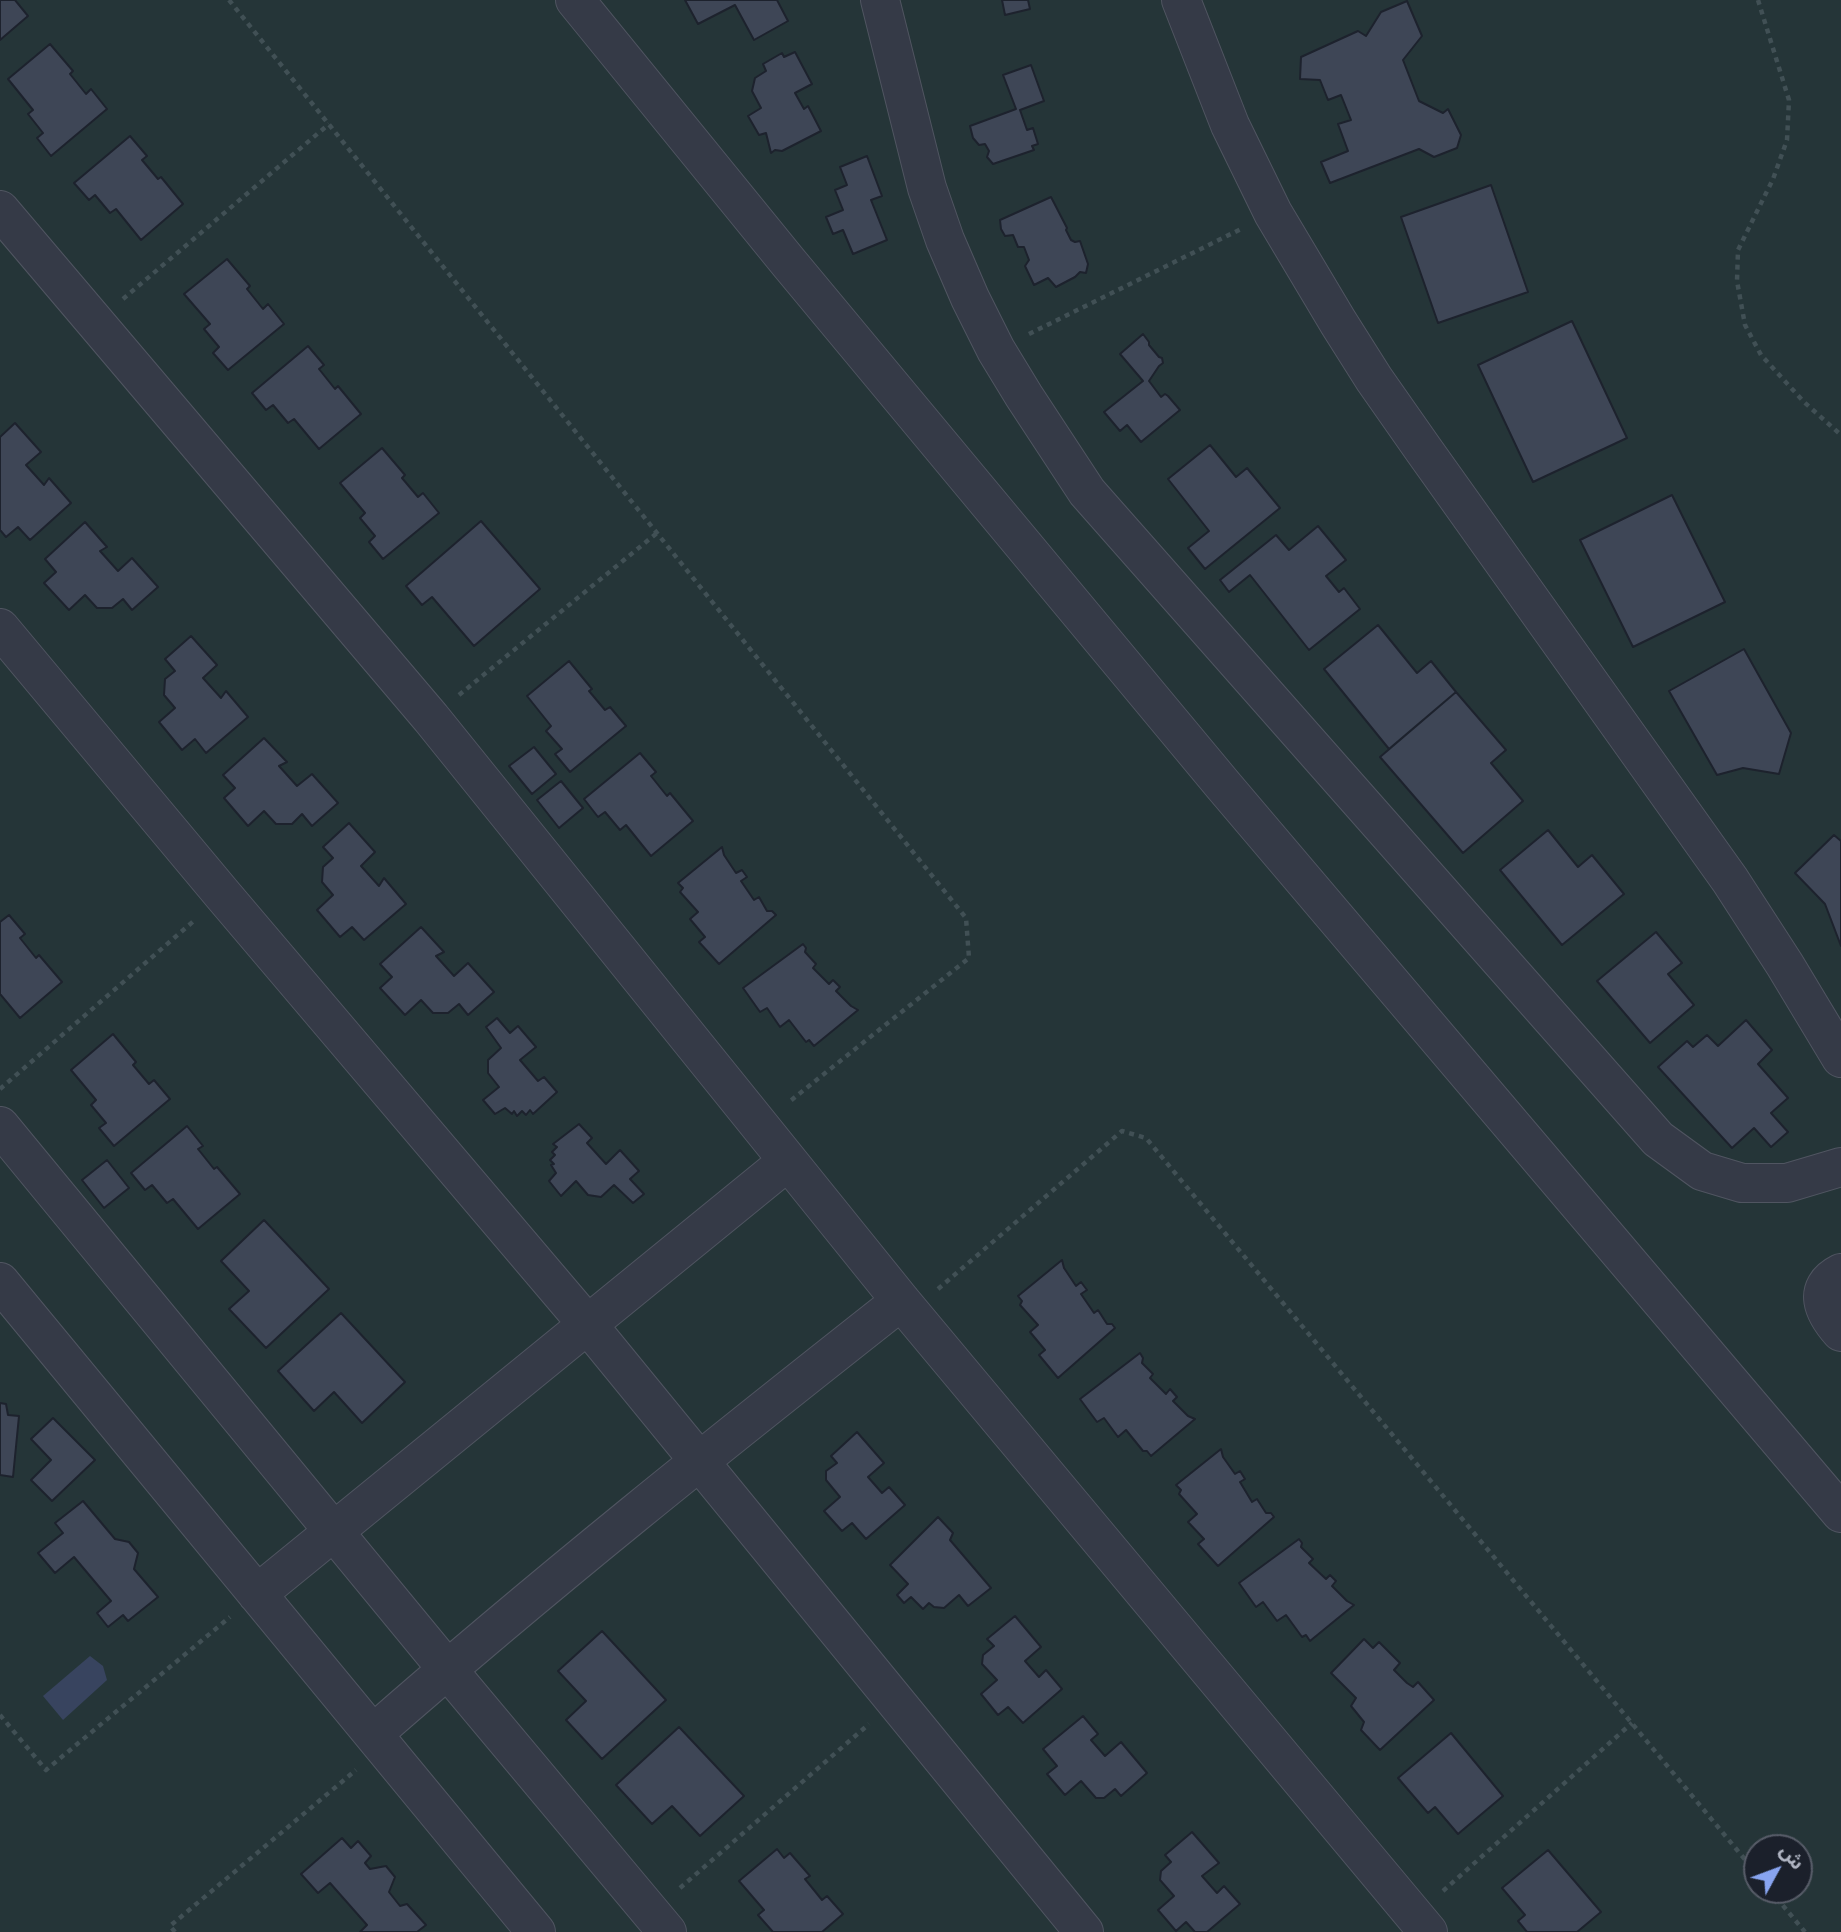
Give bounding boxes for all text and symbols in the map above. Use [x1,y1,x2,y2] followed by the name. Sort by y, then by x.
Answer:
[1743,1834,1813,1904] north arrow
[1775,1839,1810,1874] text: ش

